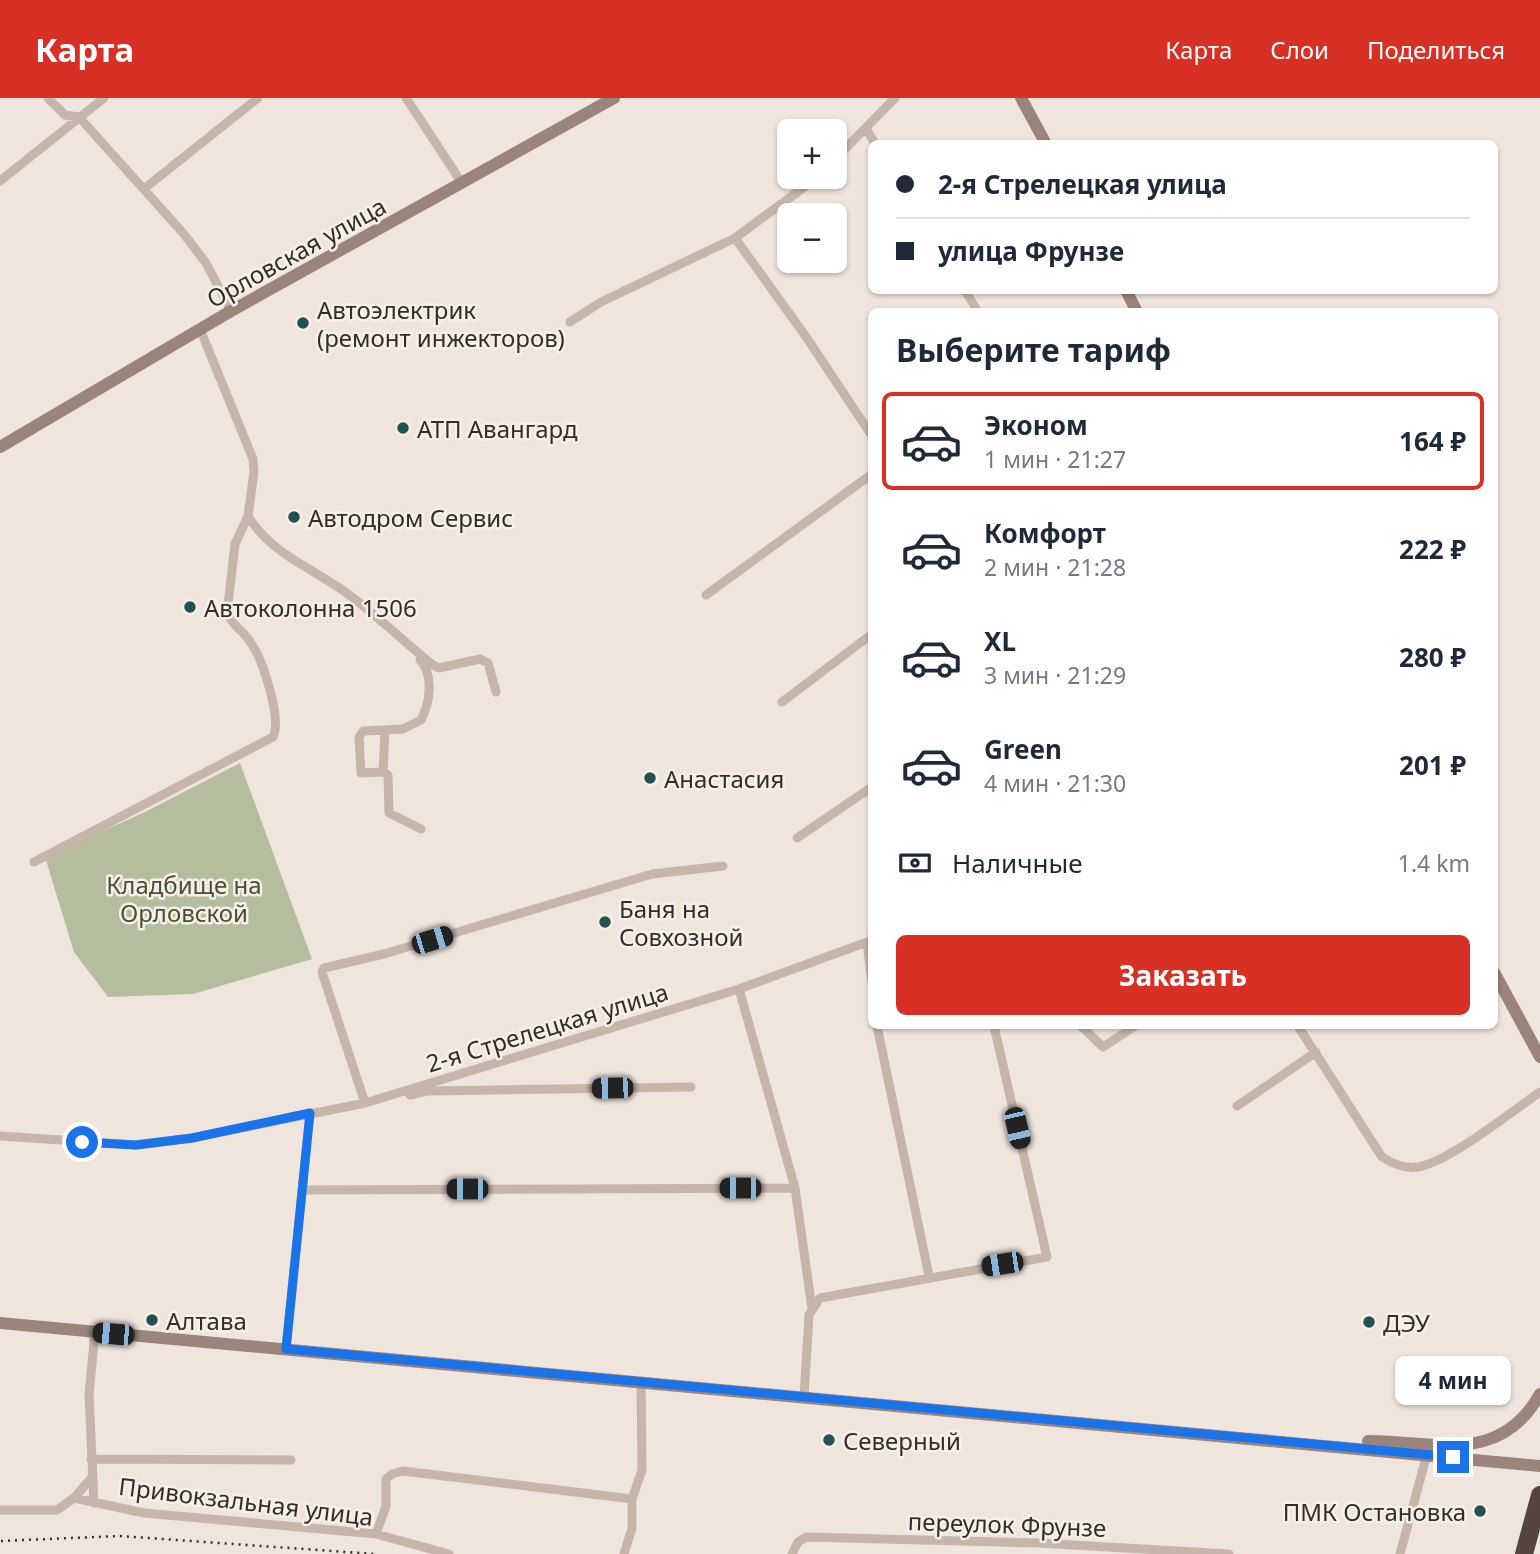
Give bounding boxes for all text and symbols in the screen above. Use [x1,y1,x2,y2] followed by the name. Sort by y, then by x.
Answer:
[35,27,134,72] text: Карта
[1165,33,1232,66] text: Карта
[1270,33,1329,66] text: Слои
[1367,33,1505,66] text: Поделиться
[777,119,847,273] map controls
[777,119,847,189] button: +
[938,166,1227,202] text: 2-я Стрелецкая улица
[200,189,392,315] street label: Орловская улица
[777,203,847,273] button: −
[938,233,1124,269] text: улица Фрунзе
[317,293,565,354] place label: Автоэлектрик (ремонт инжекторов)
[295,315,311,331] marker: Автоэлектрик (ремонт инжекторов)
[896,328,1171,371] text: Выберите тариф
[984,407,1088,443] text: Эконом
[900,410,963,473] icon: car
[417,412,578,445] place label: АТП Авангард
[395,420,411,436] marker: АТП Авангард
[1399,423,1466,459] text: 164 ₽
[984,443,1126,475] text: 1 мин · 21:27
[308,501,513,534] place label: Автодром Сервис
[286,509,302,525] marker: Автодром Сервис
[984,515,1106,551] text: Комфорт
[900,518,963,581] icon: car
[1399,531,1466,567] text: 222 ₽
[984,551,1126,583] text: 2 мин · 21:28
[204,591,417,624] place label: Автоколонна 1506
[182,599,198,615] marker: Автоколонна 1506
[984,623,1016,659] text: XL
[900,626,963,689] icon: car
[1399,639,1466,675] text: 280 ₽
[984,659,1126,691] text: 3 мин · 21:29
[984,731,1062,767] text: Green
[900,734,963,797] icon: car
[1399,747,1466,783] text: 201 ₽
[664,762,784,795] place label: Анастасия
[984,767,1126,799] text: 4 мин · 21:30
[642,770,658,786] marker: Анастасия
[896,844,934,882] icon: cash
[952,845,1083,881] text: Наличные
[1398,847,1470,879] text: 1.4 km
[106,868,262,929] park label: Кладбище на Орловской
[619,892,743,953] place label: Баня на Совхозной
[597,914,613,930] marker: Баня на Совхозной
[409,924,456,956] car
[896,935,1470,1015] button: Заказать
[422,974,672,1080] street label: 2-я Стрелецкая улица
[591,1077,634,1099] car
[1003,1105,1032,1151] car
[66,1126,98,1158] route start
[720,1178,762,1199] car
[447,1179,489,1200] car
[980,1250,1025,1278] car
[166,1304,247,1337] place label: Алтава
[1383,1306,1430,1339] place label: ДЭУ
[144,1312,160,1328] marker: Алтава
[1361,1314,1377,1330] marker: ДЭУ
[92,1322,135,1346] car
[1395,1356,1511,1404] callout: 4 мин
[1419,1364,1487,1396] text: 4 мин
[843,1424,961,1457] place label: Северный
[821,1432,837,1448] marker: Северный
[1437,1441,1469,1473] route end
[117,1469,375,1533] street label: Привокзальная улица
[1283,1495,1466,1528] place label: ПМК Остановка
[1472,1503,1488,1519] marker: ПМК Остановка
[907,1504,1107,1544] street label: переулок Фрунзе

